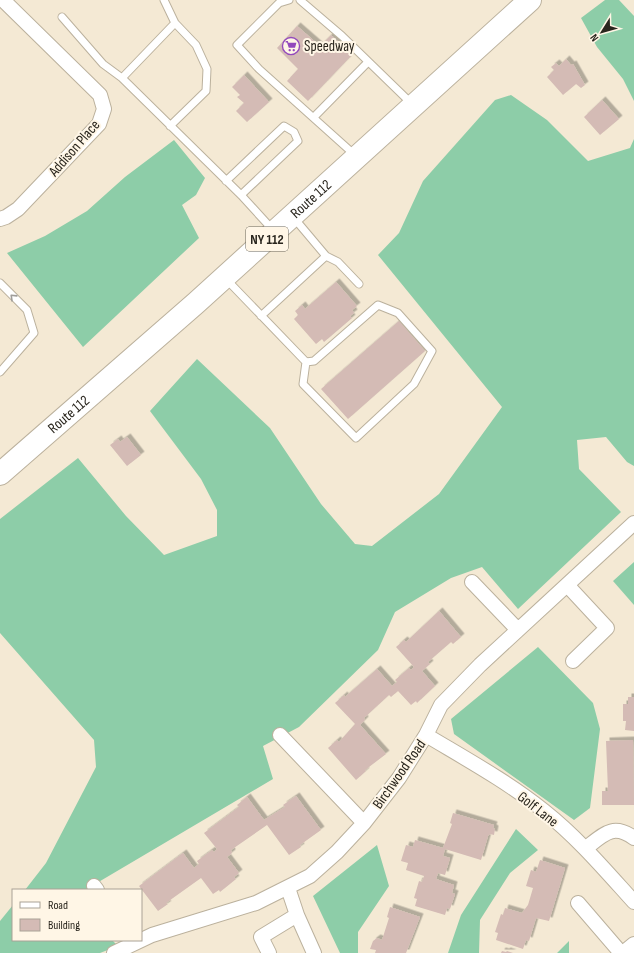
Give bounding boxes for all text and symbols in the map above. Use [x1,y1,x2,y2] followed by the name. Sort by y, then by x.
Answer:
[582,12,622,52] north arrow
[587,31,601,44] text: N
[281,36,301,56] supermarket icon: Speedway
[304,37,355,56] place label: Speedway
[44,116,104,181] street label: Addison Place
[287,176,336,223] street label: Route 112
[246,227,288,251] road number: NY 112
[10,294,18,301] one-way arrow
[44,391,94,438] street label: Route 112
[369,736,430,813] street label: Birchwood Road
[513,787,562,831] street label: Golf Lane
[12,889,142,941] legend
[48,898,68,913] text: Road
[48,918,80,933] text: Building

